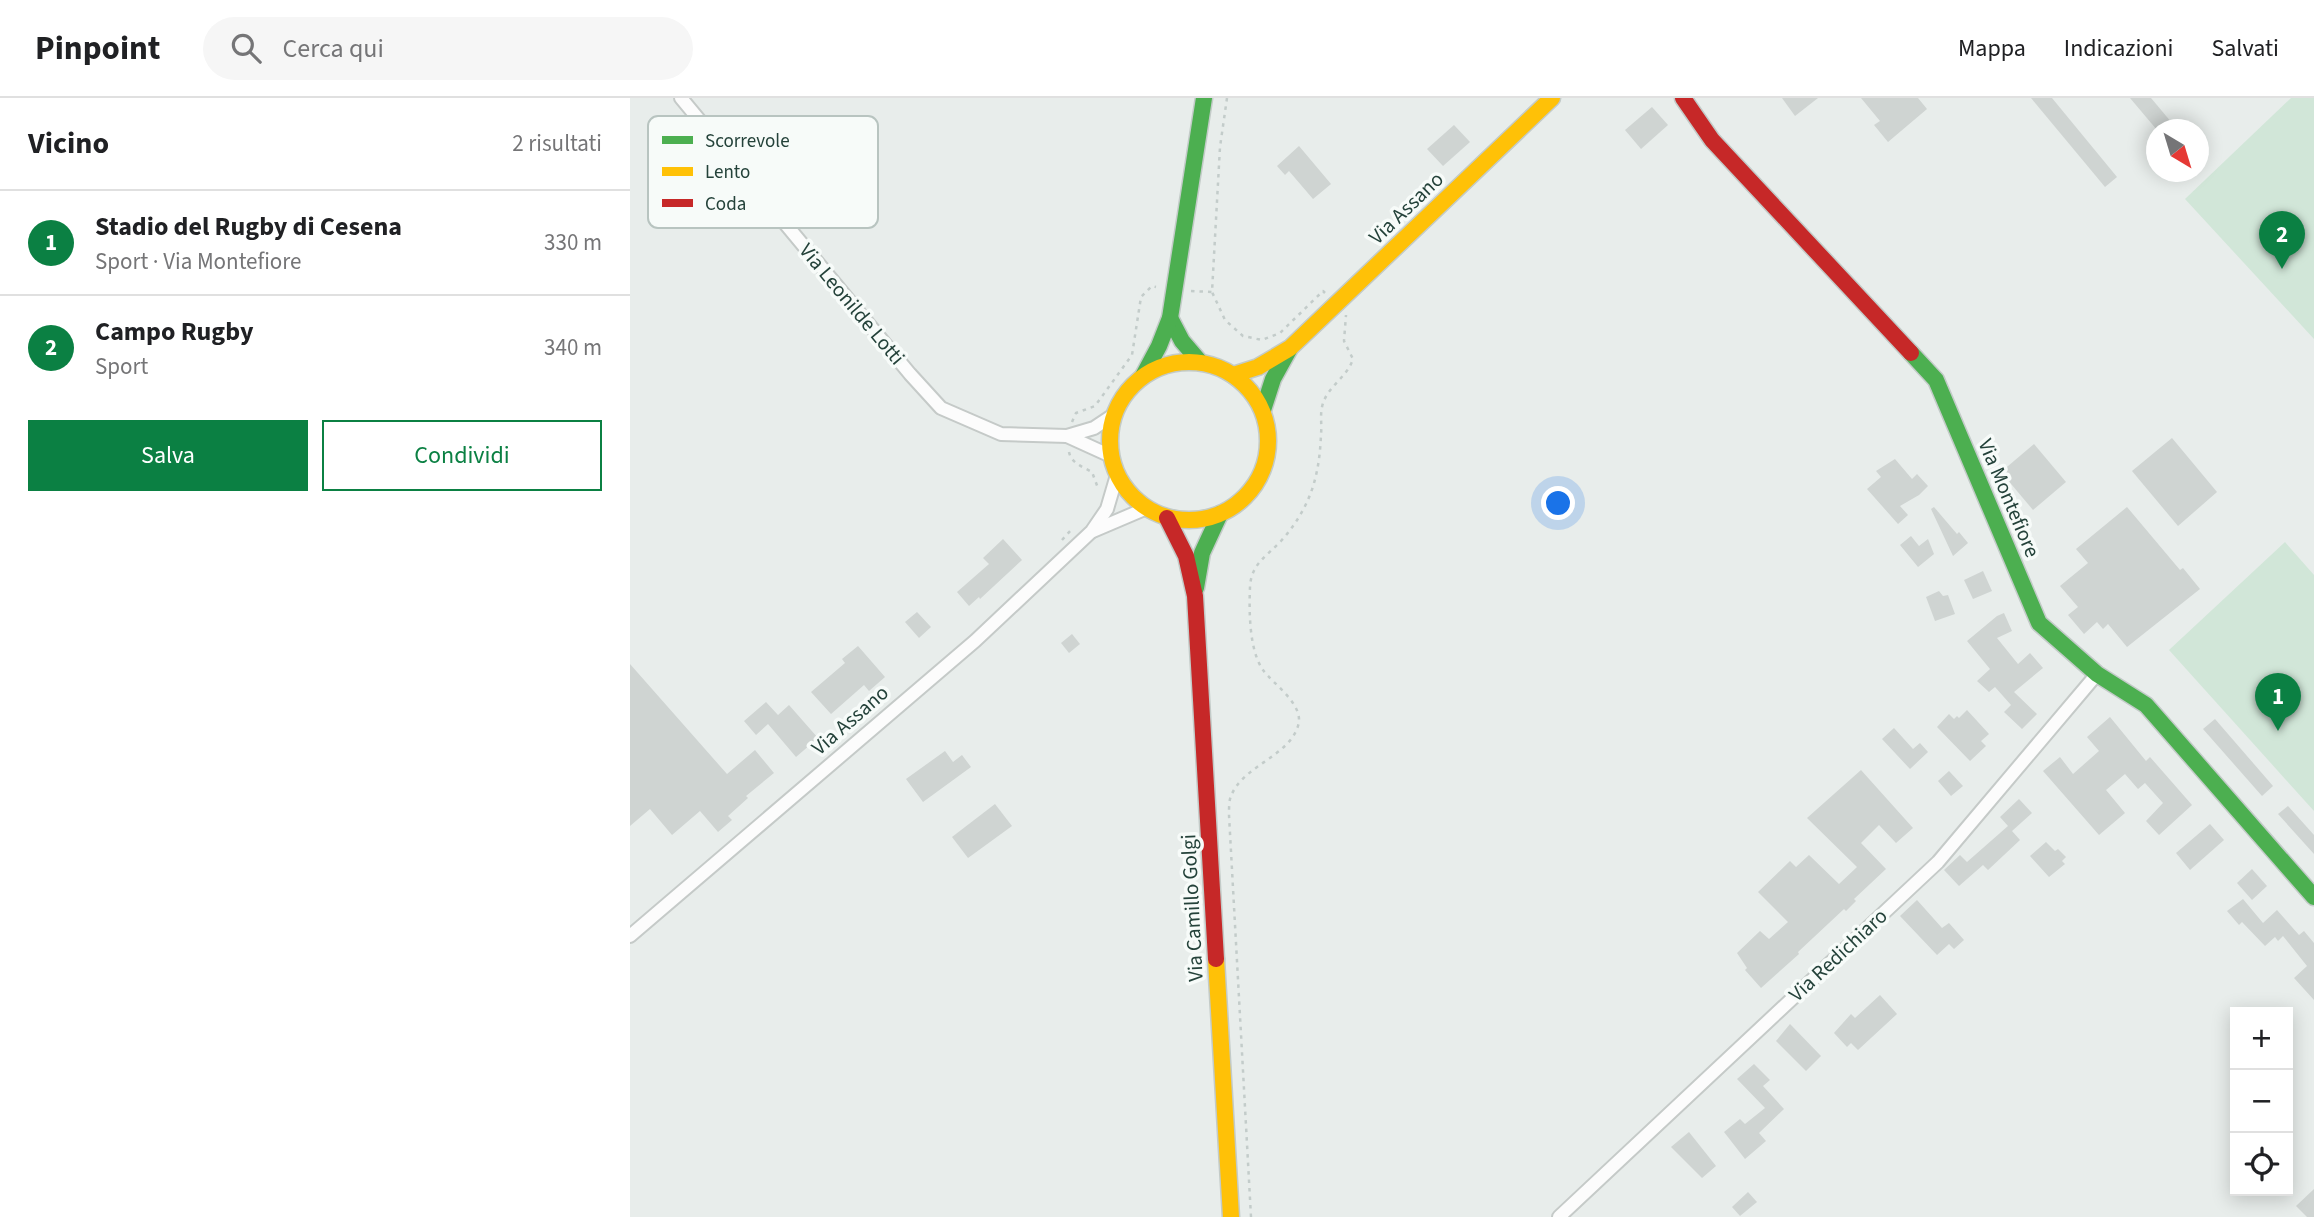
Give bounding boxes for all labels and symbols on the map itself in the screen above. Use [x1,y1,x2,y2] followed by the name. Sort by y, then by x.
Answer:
[648,116,878,228] legend
[2146,119,2209,182] north arrow
[705,128,790,155] text: Scorrevole
[705,159,750,186] text: Lento
[1362,165,1450,251] street label: Via Assano
[705,191,746,218] text: Coda
[2259,211,2305,269] pin: 2
[792,237,912,371] street label: Via Leonilde Lotti
[1971,434,2047,562] street label: Via Montefiore
[1541,486,1575,520] your location
[2255,673,2301,731] pin: 1
[805,678,895,762] street label: Via Assano
[1173,833,1211,983] street label: Via Camillo Golgi
[1782,901,1894,1009] street label: Via Redichiaro

